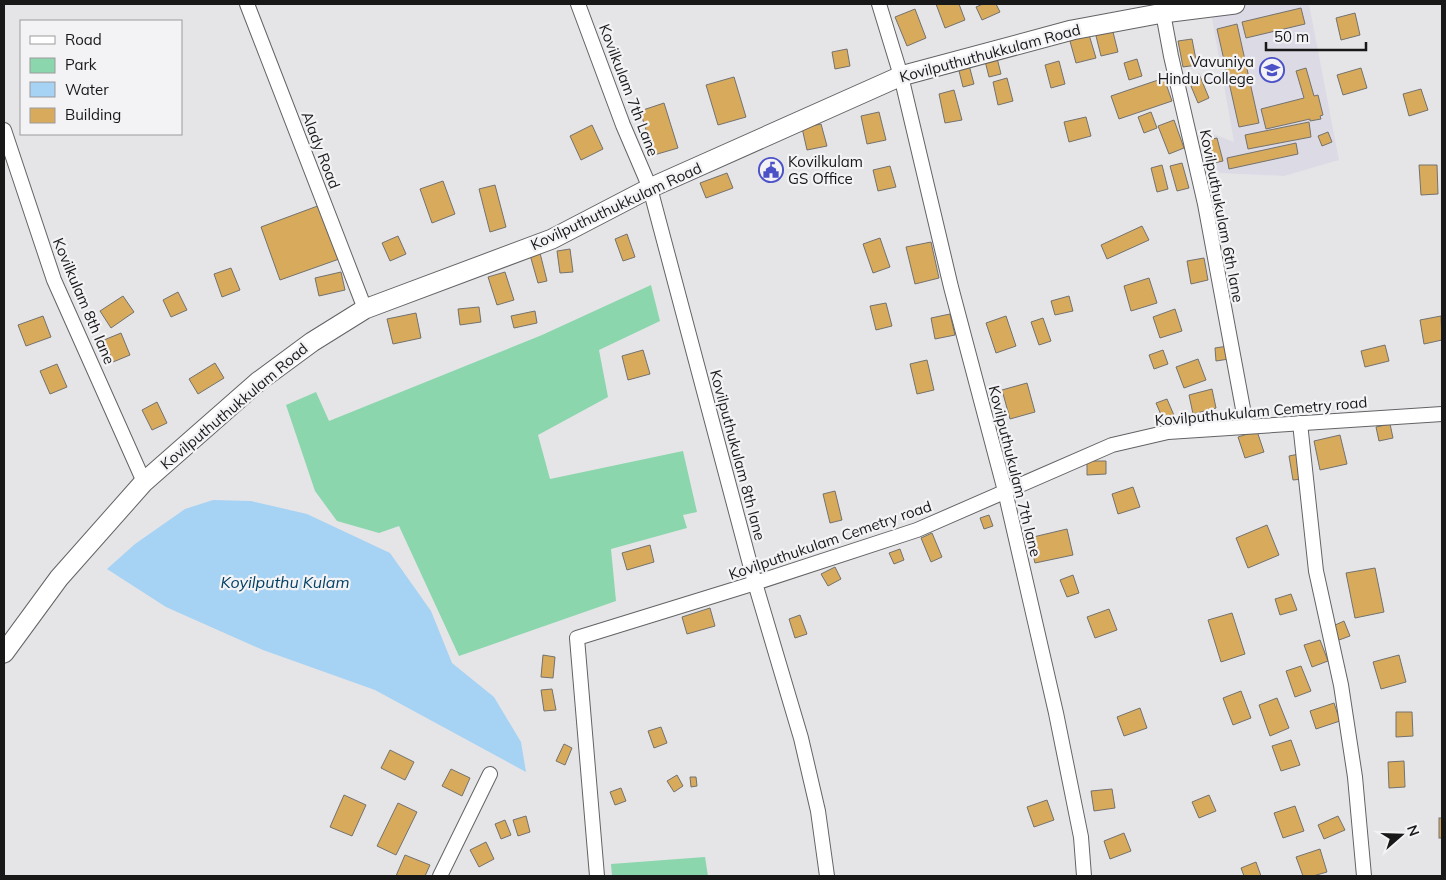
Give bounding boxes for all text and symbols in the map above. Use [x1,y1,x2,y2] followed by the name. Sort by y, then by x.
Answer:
[20,20,182,135] legend
[897,20,1083,86] street label: Kovilputhuthukkulam Road
[1266,20,1366,52] scale bar
[595,21,663,159] street label: Kovilkulam 7th Lane
[1274,27,1309,46] text: 50 m
[65,30,102,49] text: Road
[1158,52,1254,88] place label: Vavuniya Hindu College
[65,55,97,74] text: Park
[1259,57,1285,83] school or university icon: Vavuniya Hindu College
[65,80,109,99] text: Water
[65,105,121,124] text: Building
[298,109,344,191] street label: Alady Road
[1196,128,1248,304] street label: Kovilputhukulam 6th lane
[788,152,863,188] place label: Kovilkulam GS Office
[758,157,784,183] public building icon: Kovilkulam GS Office
[527,158,705,254] street label: Kovilputhuthukkulam Road
[49,235,119,367] street label: Kovilkulam 8th lane
[156,339,312,473] street label: Kovilputhuthukkulam Road
[706,368,770,542] street label: Kovilputhukulam 8th lane
[985,383,1045,559] street label: Kovilputhukulam 7th lane
[1154,392,1368,430] street label: Kovilputhukulam Cemetry road
[726,496,934,584] street label: Kovilputhukulam Cemetry road
[221,572,349,592] water label: Koyilputhu Kulam
[1376,810,1426,860] north arrow
[1403,823,1423,839] text: N

